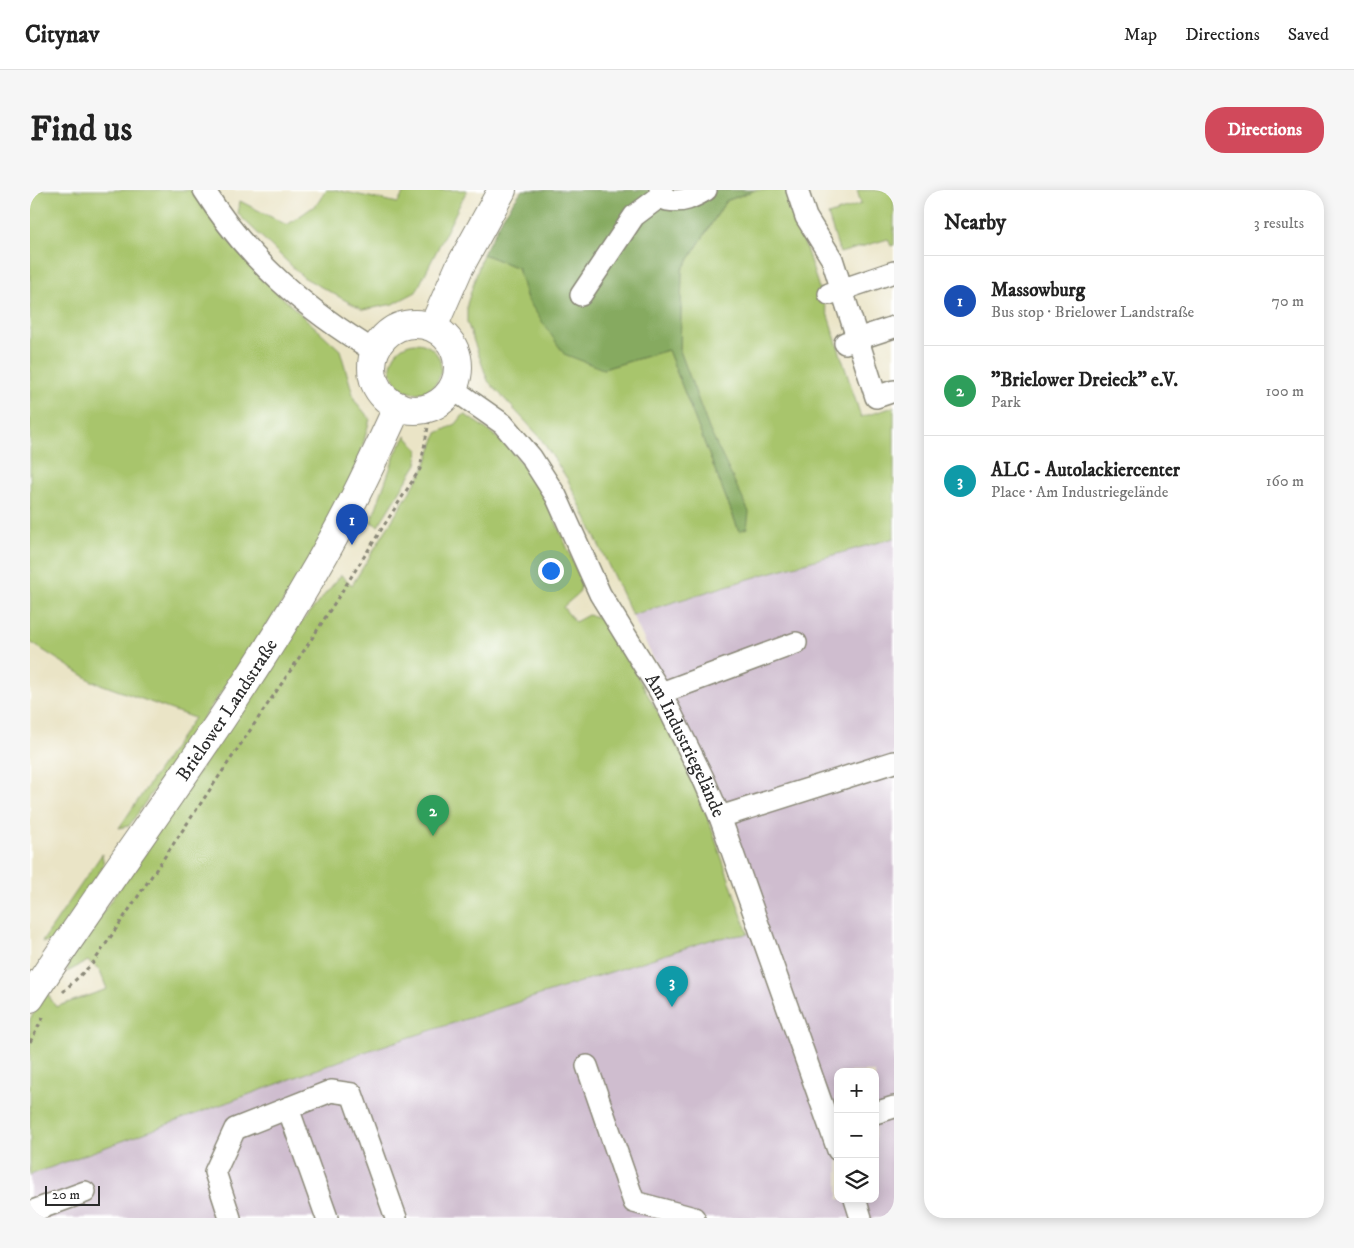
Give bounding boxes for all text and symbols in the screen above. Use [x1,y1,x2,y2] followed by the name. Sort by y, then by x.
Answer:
[25,20,99,50] text: Citynav
[1124,24,1157,46] text: Map
[1185,24,1260,46] text: Directions
[1288,24,1329,46] text: Saved
[1205,107,1324,153] button: Directions
[30,108,132,152] text: Find us
[944,210,1006,236] text: Nearby
[1254,213,1304,233] text: 3 results
[991,279,1085,302] text: Massowburg
[957,291,963,311] text: 1
[1272,291,1304,311] text: 70 m
[991,302,1194,322] text: Bus stop · Brielower Landstraße
[991,369,1178,392] text: "Brielower Dreieck" e.V.
[956,381,964,401] text: 2
[1266,381,1304,401] text: 100 m
[991,392,1021,412] text: Park
[991,459,1180,482] text: ALC - Autolackiercenter
[957,471,963,491] text: 3
[1266,471,1304,491] text: 160 m
[991,482,1168,502] text: Place · Am Industriegelände
[336,504,368,545] pin: 1
[538,558,564,584] your location
[171,634,283,785] street label: Brielower Landstraße
[640,669,730,821] street label: Am Industriegelände
[417,795,449,836] pin: 2
[656,966,688,1007] pin: 3
[834,1068,879,1203] map controls
[834,1068,879,1113] button: +
[834,1113,879,1158] button: −
[834,1158,879,1203] button: layers
[45,1183,100,1206] scale bar
[52,1186,80,1204] text: 20 m

